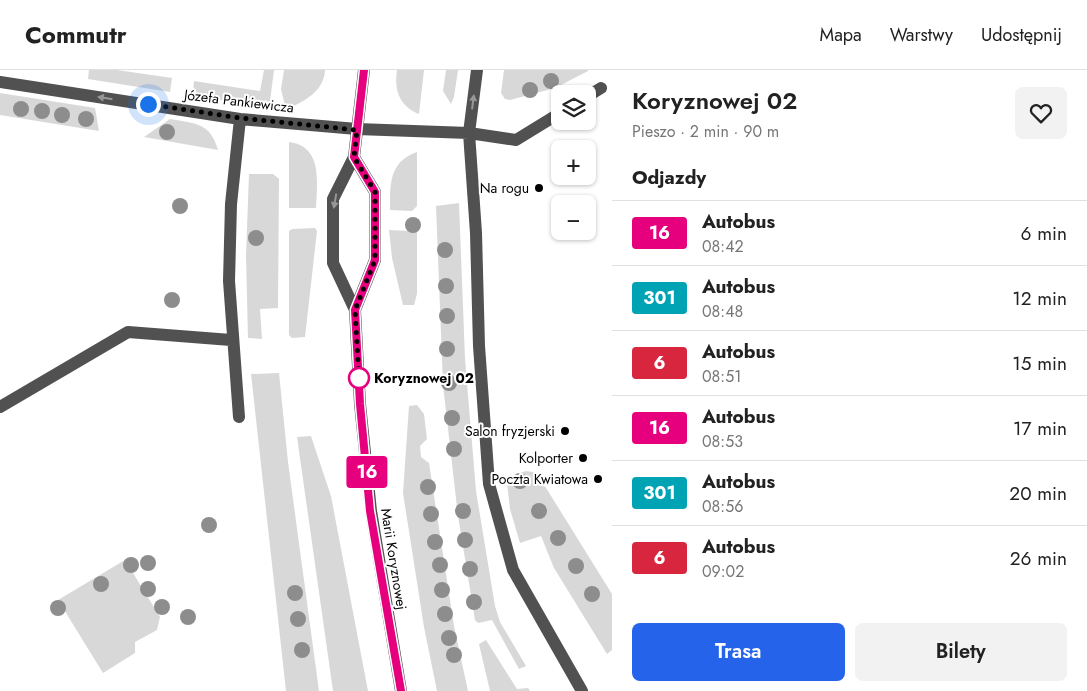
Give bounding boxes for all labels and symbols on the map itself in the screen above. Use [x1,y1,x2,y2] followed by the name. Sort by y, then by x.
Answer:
[181,84,295,118] street label: Józefa Pankiewicza
[136,92,161,117] your location
[469,93,477,109] one-way arrow
[97,94,113,102] one-way arrow
[480,178,529,198] place label: Na rogu
[533,182,545,194] marker: Na rogu
[331,193,339,209] one-way arrow
[348,367,370,389] marker: Koryznowej 02
[374,368,474,388] place label: Koryznowej 02
[465,421,555,441] place label: Salon fryzjerski
[559,425,571,437] marker: Salon fryzjerski
[519,448,573,468] place label: Kolporter
[577,452,589,464] marker: Kolporter
[344,456,390,488] line badge: 16
[492,469,588,489] place label: Poczta Kwiatowa
[592,473,604,485] marker: Poczta Kwiatowa
[376,507,412,611] street label: Marii Koryznowej

